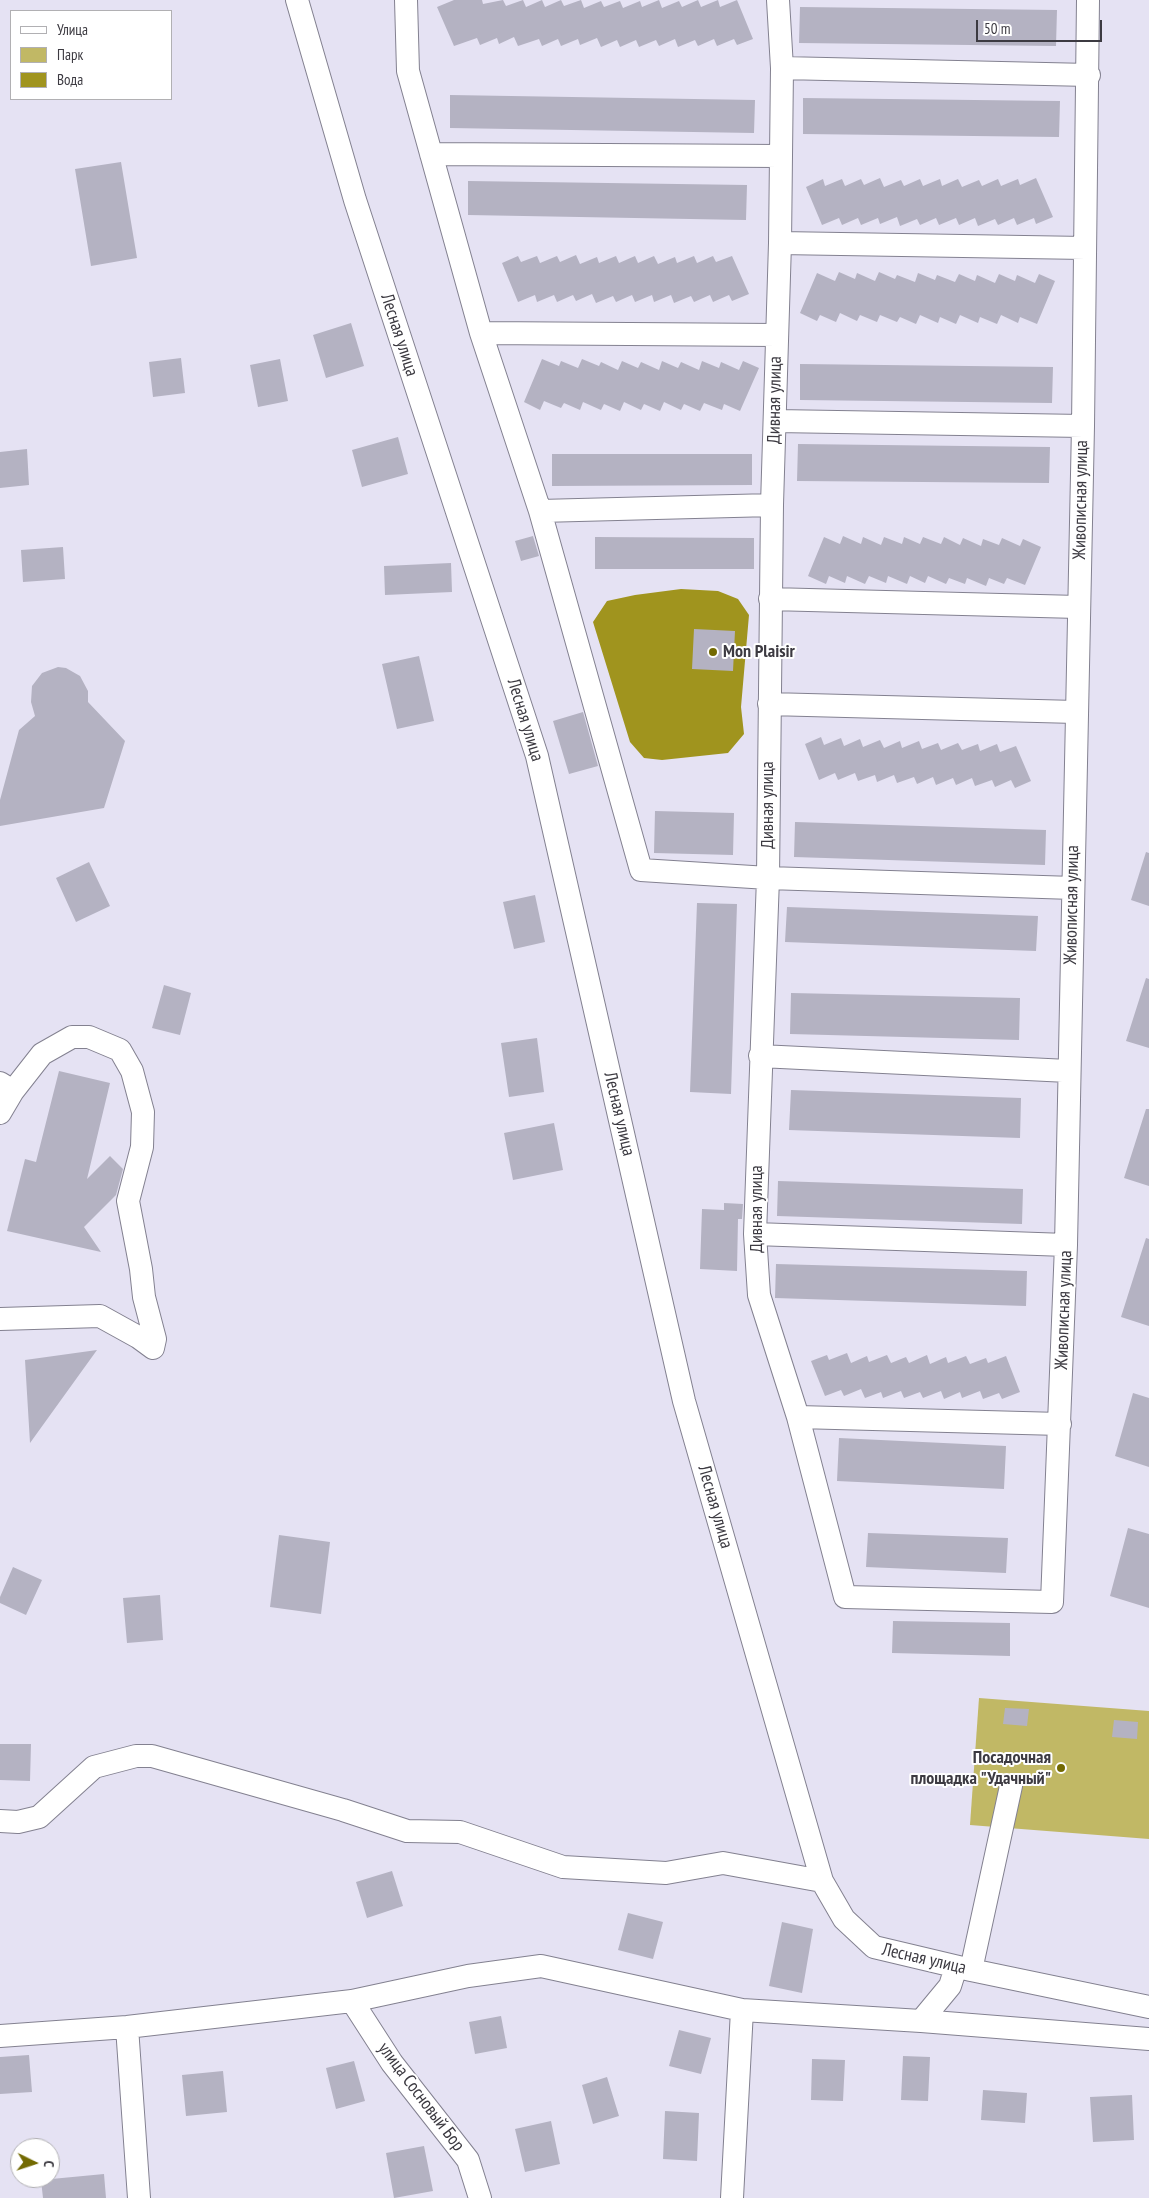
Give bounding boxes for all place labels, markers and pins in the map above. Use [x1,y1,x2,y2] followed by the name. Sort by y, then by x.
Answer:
[723,641,795,663] place label: Mon Plaisir
[707,646,719,658] marker: Mon Plaisir
[911,1747,1051,1790] place label: Посадочная площадка "Удачный"
[1055,1762,1067,1774] marker: Посадочная площадка "Удачный"

